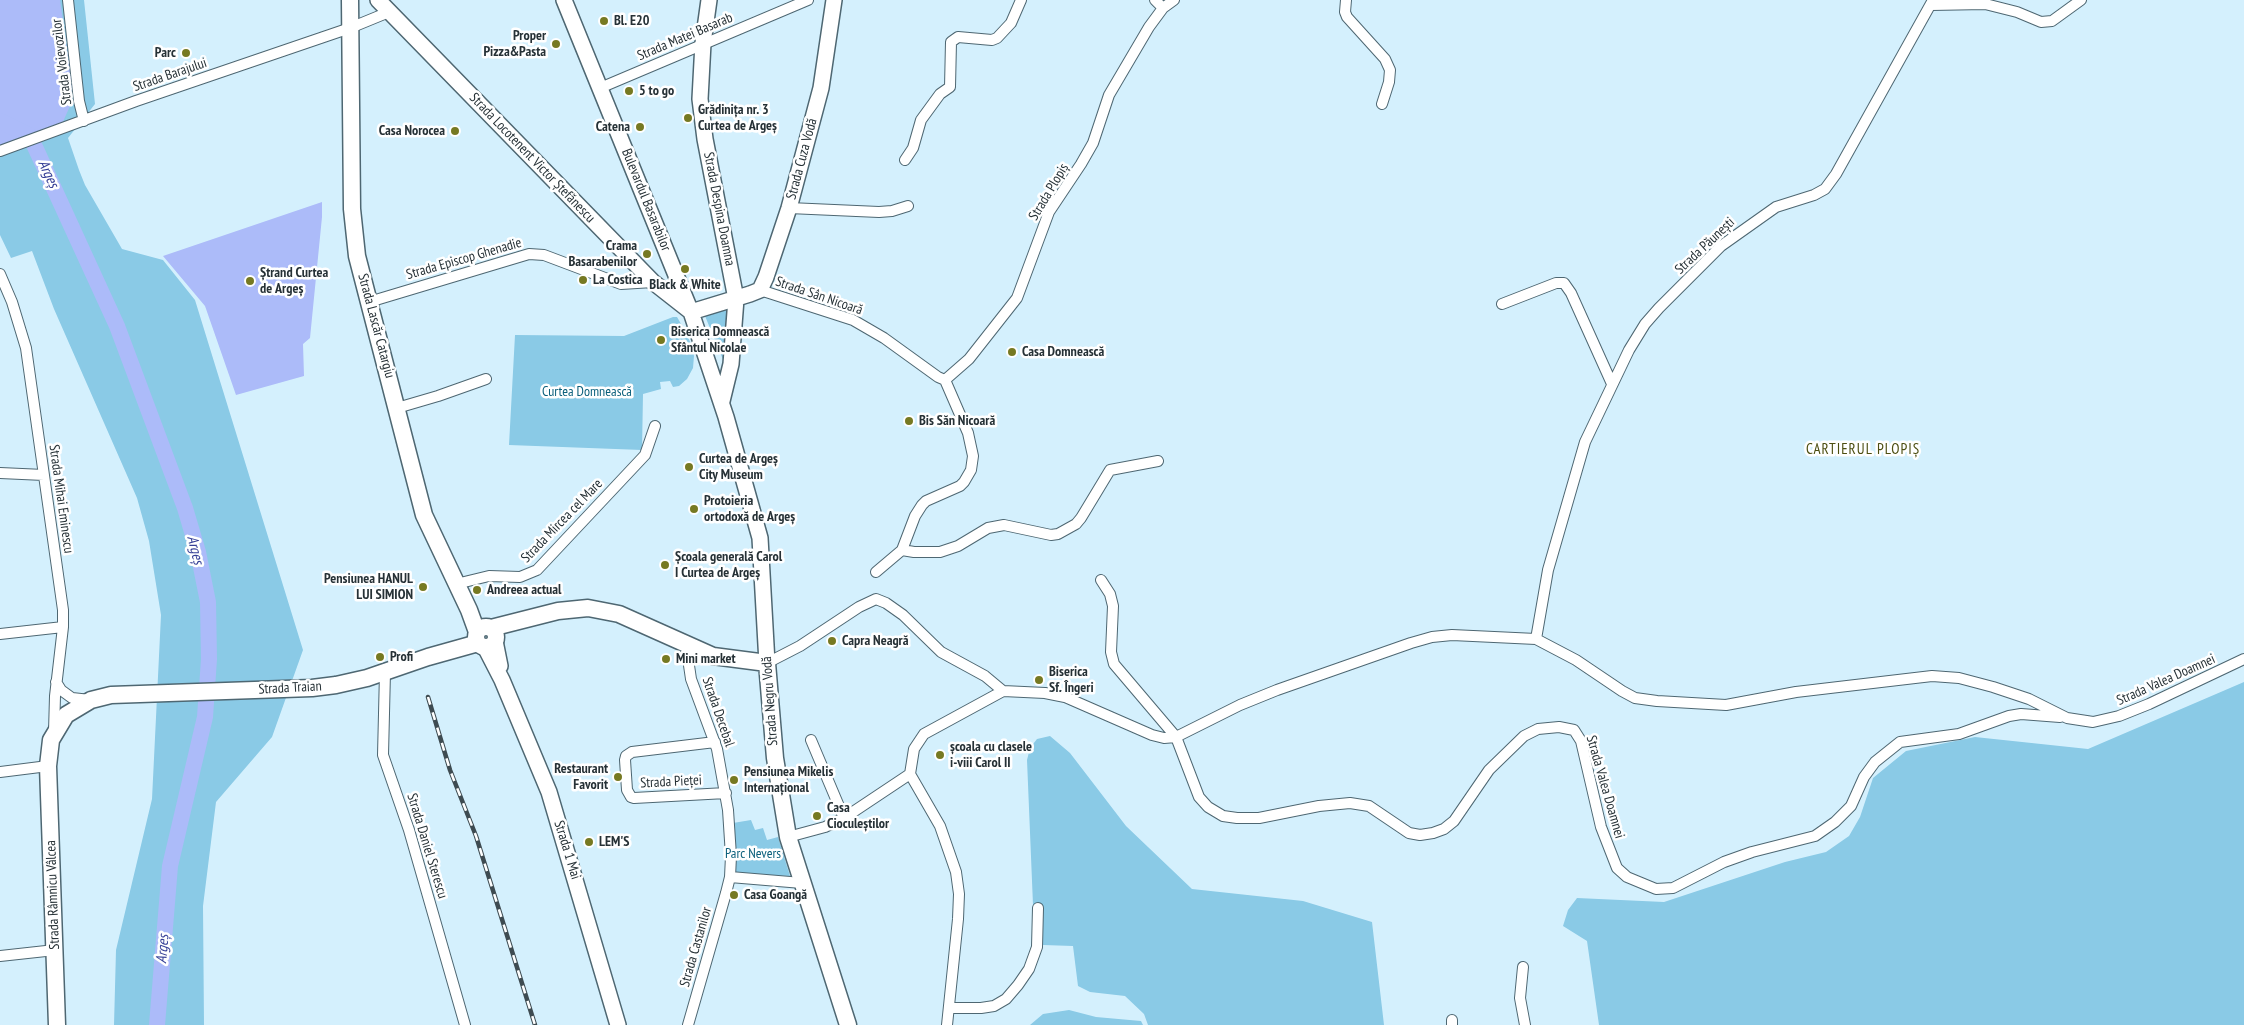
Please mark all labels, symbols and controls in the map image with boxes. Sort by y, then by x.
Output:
street label: Strada Matei Basarab [635,9,735,65]
place label: Bl. E20 [614,13,650,29]
marker: Bl. E20 [598,15,610,27]
street label: Strada Voievozilor [48,18,76,106]
place label: Proper Pizza&Pasta [483,28,546,60]
marker: Proper Pizza&Pasta [550,38,562,50]
place label: Parc [155,45,176,61]
marker: Parc [180,47,192,59]
street label: Strada Barajului [131,55,209,95]
place label: 5 to go [639,83,674,99]
marker: 5 to go [623,85,635,97]
street label: Strada Locotenent Victor Ștefănescu [466,90,598,226]
place label: Grădinița nr. 3 Curtea de Argeș [698,102,777,134]
marker: Grădinița nr. 3 Curtea de Argeș [682,112,694,124]
street label: Strada Cuza Vodă [783,117,821,201]
place label: Catena [596,119,630,135]
marker: Catena [634,121,646,133]
place label: Casa Norocea [379,123,445,139]
marker: Casa Norocea [449,125,461,137]
street label: Bulevardul Basarabilor [618,146,674,254]
street label: Strada Despina Doamna [700,151,738,267]
water label: Argeș [34,157,62,191]
street label: Strada Plopiș [1025,161,1073,223]
street label: Strada Păunești [1672,214,1738,278]
street label: Strada Episcop Ghenadie [404,235,524,283]
place label: Crama Basarabenilor [568,238,637,270]
marker: Crama Basarabenilor [641,248,653,260]
marker: Black & White [679,263,691,275]
place label: Ștrand Curtea de Argeș [260,265,328,298]
street label: Strada Lascăr Catargiu [354,272,398,380]
place label: La Costica [593,272,643,288]
street label: Strada Sân Nicoară [773,273,865,319]
marker: La Costica [577,274,589,286]
marker: Ștrand Curtea de Argeș [244,275,256,287]
place label: Black & White [649,277,721,293]
place label: Biserica Domnească Sfântul Nicolae [671,324,769,357]
marker: Biserica Domnească Sfântul Nicolae [655,334,667,346]
place label: Casa Domnească [1022,344,1104,360]
marker: Casa Domnească [1006,346,1018,358]
park label: Curtea Domnească [542,384,632,400]
place label: Bis Săn Nicoară [919,413,995,429]
marker: Bis Săn Nicoară [903,415,915,427]
district label: CARTIERUL PLOPIȘ [1804,441,1922,459]
street label: Strada Mihai Eminescu [45,444,77,554]
place label: Curtea de Argeș City Museum [699,451,778,484]
marker: Curtea de Argeș City Museum [683,461,695,473]
street label: Strada Mircea cel Mare [518,476,606,566]
place label: Protoieria ortodoxă de Argeș [704,493,795,526]
marker: Protoieria ortodoxă de Argeș [688,503,700,515]
water label: Argeș [183,534,207,566]
place label: Școala generală Carol I Curtea de Argeș [675,549,782,582]
marker: Școala generală Carol I Curtea de Argeș [659,559,671,571]
place label: Pensiunea HANUL LUI SIMION [324,571,413,604]
marker: Pensiunea HANUL LUI SIMION [417,581,429,593]
place label: Andreea actual [487,582,561,598]
marker: Andreea actual [471,584,483,596]
place label: Capra Neagră [842,633,908,649]
marker: Capra Neagră [826,635,838,647]
place label: Profi [390,649,413,665]
marker: Profi [374,651,386,663]
place label: Mini market [676,651,736,667]
street label: Strada Valea Doamnei [2114,651,2218,709]
marker: Mini market [660,653,672,665]
street label: Strada Negru Vodă [758,656,782,746]
place label: Biserica Sf. Îngeri [1049,664,1094,696]
marker: Biserica Sf. Îngeri [1033,674,1045,686]
street label: Strada Decebal [698,675,738,749]
street label: Strada Traian [258,678,322,698]
street label: Strada Valea Doamnei [1582,734,1628,840]
place label: școala cu clasele i-viii Carol II [950,739,1032,772]
marker: școala cu clasele i-viii Carol II [934,749,946,761]
place label: Restaurant Favorit [554,761,608,794]
place label: Pensiunea Mikelis Internațional [744,764,833,796]
marker: Restaurant Favorit [612,771,624,783]
street label: Strada Pieței [640,772,702,792]
marker: Pensiunea Mikelis Internațional [728,774,740,786]
street label: Strada Daniel Sterescu [403,791,451,901]
place label: Casa Cioculeștilor [827,800,889,832]
marker: Casa Cioculeștilor [811,810,823,822]
street label: Strada 1 Mai [550,819,584,881]
place label: LEM'S [599,834,629,850]
marker: LEM'S [583,836,595,848]
street label: Strada Râmnicu Vâlcea [43,840,63,950]
park label: Parc Nevers [725,846,781,862]
place label: Casa Goangă [744,887,807,903]
marker: Casa Goangă [728,889,740,901]
street label: Strada Castanilor [677,905,715,989]
water label: Argeș [153,934,173,964]

